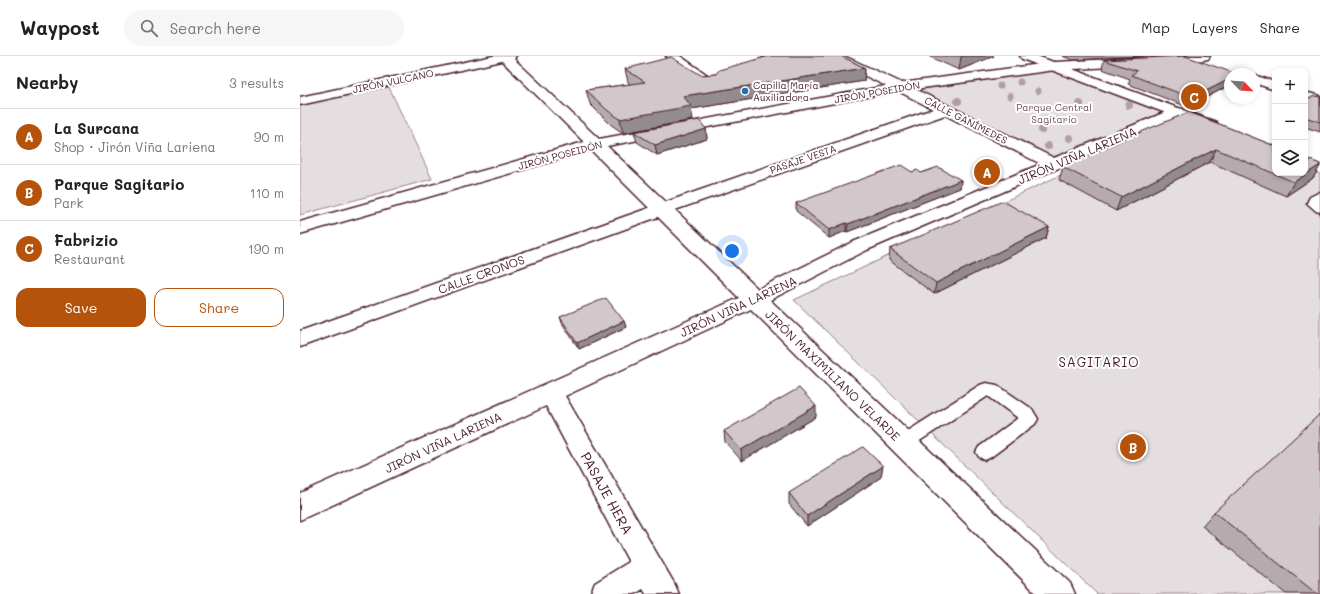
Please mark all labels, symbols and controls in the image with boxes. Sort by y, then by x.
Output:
search box [124,10,404,46]
text: Waypost [20,15,100,40]
icon: search [138,17,160,39]
text: Search here [170,18,261,38]
text: Map [1141,18,1170,37]
text: Layers [1192,18,1238,37]
text: Share [1260,18,1300,37]
street label: JIRÓN VULCANO [351,66,435,96]
north arrow [1224,68,1260,104]
map controls [1272,68,1308,176]
button: + [1272,68,1308,104]
text: Nearby [16,71,78,93]
text: 3 results [229,74,284,91]
place label: Capilla María Auxiliadora [753,78,819,104]
street label: JIRÓN POSEIDÓN [833,78,921,106]
pin: C [1181,82,1207,112]
marker: Capilla María Auxiliadora [740,86,750,96]
street label: CALLE GANÍMEDES [922,93,1010,147]
park label: Parque Central Sagitario [1016,100,1092,126]
button: − [1272,104,1308,140]
text: La Surcana [54,118,139,138]
street label: JIRÓN VIÑA LARIENA [1015,123,1139,187]
text: A [24,128,34,145]
text: 90 m [254,128,284,145]
street label: JIRÓN POSEIDÓN [516,137,604,173]
text: Shop · Jirón Viña Lariena [54,138,216,155]
button: layers [1272,140,1308,176]
street label: PASAJE VESTA [768,141,838,177]
pin: A [974,157,1000,187]
text: Parque Sagitario [54,174,184,194]
text: B [25,184,33,201]
text: 110 m [250,184,284,201]
text: Park [54,194,83,211]
text: Fabrizio [54,230,118,250]
text: C [24,240,34,257]
text: 190 m [248,240,284,257]
your location [722,241,742,261]
text: Restaurant [54,250,125,267]
street label: CALLE CRONOS [435,251,527,297]
street label: JIRÓN VIÑA LARIENA [677,272,799,340]
button: Save [16,288,146,327]
button: Share [154,288,284,327]
street label: JIRÓN MAXIMILIANO VELARDE [762,306,904,444]
district label: SAGITARIO [1058,353,1140,370]
street label: JIRÓN VIÑA LARIENA [382,408,504,476]
pin: B [1120,432,1146,462]
street label: PASAJE HERA [576,448,638,538]

